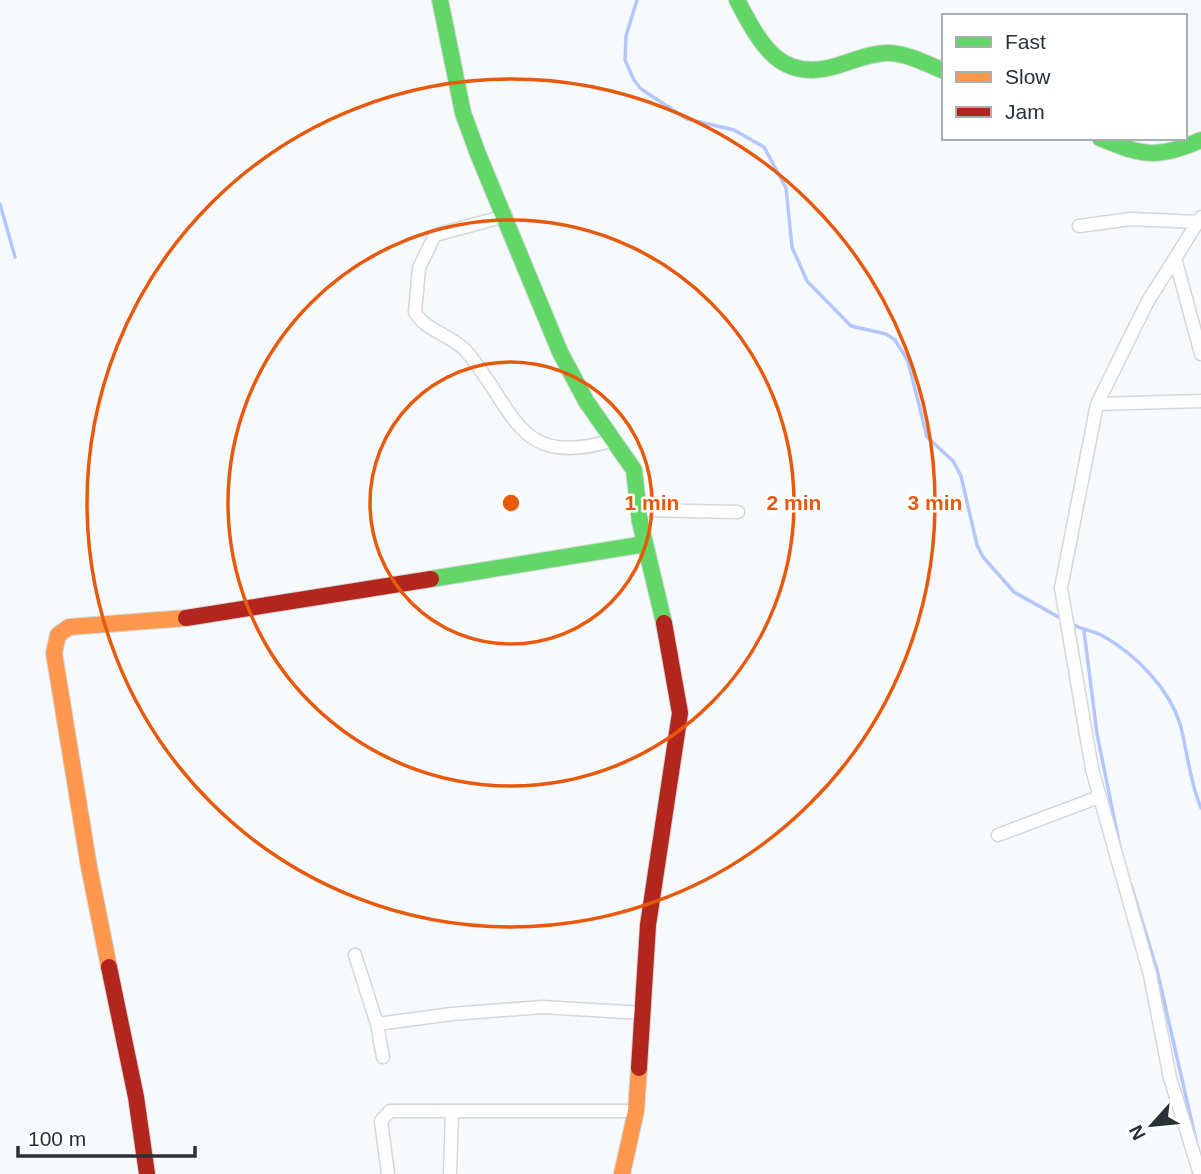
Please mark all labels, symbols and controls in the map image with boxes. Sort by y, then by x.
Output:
legend [942,14,1187,140]
text: Fast [1005,30,1046,53]
text: Slow [1005,65,1051,88]
text: Jam [1005,100,1045,123]
centre of rings [499,491,523,515]
text: 1 min [625,491,679,514]
text: 2 min [767,491,821,514]
text: 3 min [908,491,962,514]
north arrow [1117,1090,1187,1160]
scale bar [18,1114,194,1158]
text: N [1125,1122,1150,1143]
text: 100 m [28,1127,86,1150]

